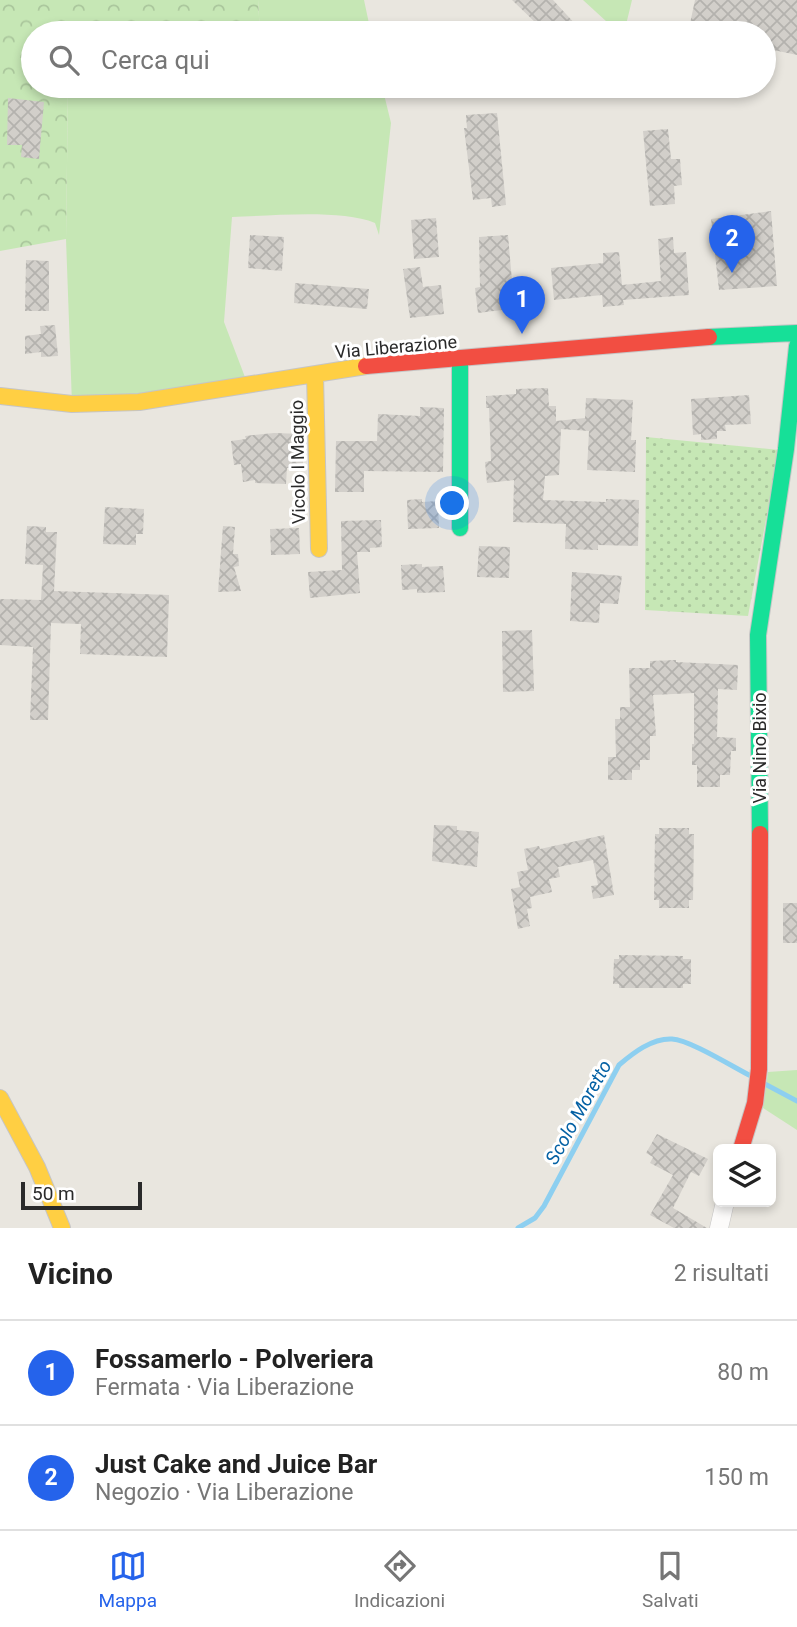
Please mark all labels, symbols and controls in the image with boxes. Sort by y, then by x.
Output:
search box [21,21,776,98]
icon: search [45,41,83,79]
text: Cerca qui [101,45,210,75]
pin: 2 [709,215,755,273]
pin: 1 [499,276,545,334]
street label: Via Liberazione [334,331,458,362]
street label: Vicolo I Maggio [286,400,309,524]
your location [435,486,469,520]
street label: Via Nino Bixio [749,692,770,804]
water label: Scolo Moretto [540,1056,617,1168]
map controls [713,1144,776,1207]
button: layers [713,1144,776,1207]
scale bar [21,1179,142,1211]
text: 50 m [32,1182,75,1205]
text: Vicino [28,1256,113,1291]
text: 2 risultati [674,1260,769,1287]
text: Fossamerlo - Polveriera [95,1344,374,1374]
text: 1 [44,1359,58,1386]
text: 80 m [717,1359,769,1386]
text: Fermata · Via Liberazione [95,1374,354,1401]
text: Just Cake and Juice Bar [95,1449,377,1479]
text: 2 [44,1464,58,1491]
text: 150 m [704,1464,769,1491]
text: Negozio · Via Liberazione [95,1479,353,1506]
tab: Mappa [98,1547,157,1612]
tab: Indicazioni [354,1547,445,1612]
tab: Salvati [642,1547,699,1612]

